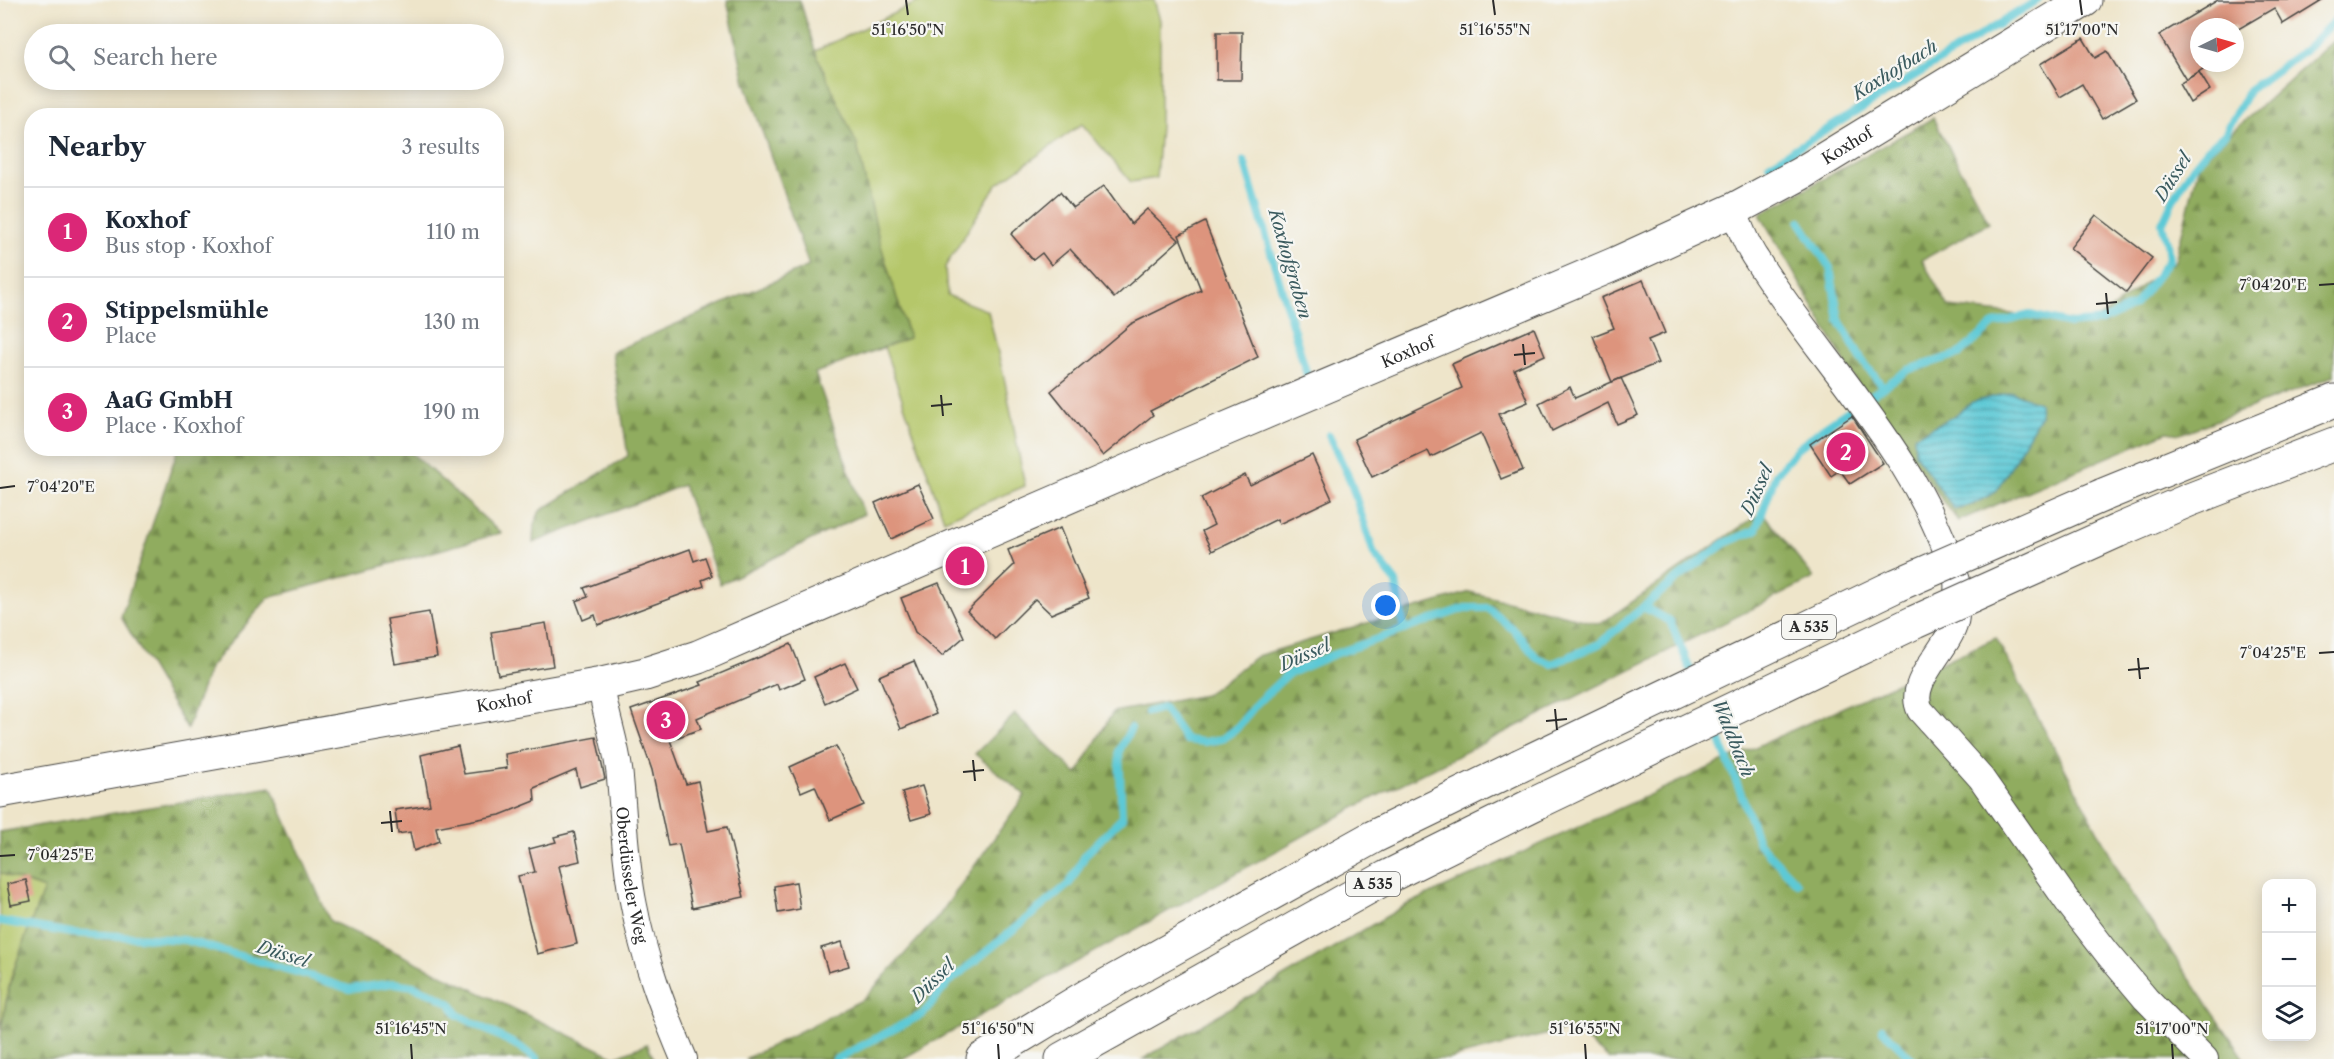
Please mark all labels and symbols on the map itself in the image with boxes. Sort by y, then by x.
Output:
north arrow [2190,18,2244,72]
text: 51°16'50"N [872,20,944,39]
text: 51°16'55"N [1459,20,1531,39]
text: 51°17'00"N [2045,20,2119,39]
water label: Koxhofbach [1847,35,1942,106]
street label: Koxhof [1818,121,1878,168]
water label: Düssel [2148,147,2198,207]
water label: Koxhofgraben [1263,204,1316,322]
text: 7°04'20"E [2239,275,2307,294]
street label: Koxhof [1378,331,1440,372]
pin: 2 [1826,430,1866,474]
water label: Düssel [1735,459,1779,521]
text: 7°04'20"E [27,477,95,496]
pin: 1 [946,544,984,588]
your location [1371,591,1400,620]
road number: A 535 [1782,615,1836,639]
water label: Düssel [1274,633,1336,677]
text: 7°04'25"E [2240,643,2306,662]
street label: Koxhof [475,686,536,716]
water label: Waldbach [1707,696,1759,780]
pin: 3 [646,698,686,742]
street label: Oberdüsseler Weg [612,806,652,946]
text: 7°04'25"E [28,845,94,864]
road number: A 535 [1346,872,1400,896]
water label: Düssel [252,935,314,973]
water label: Düssel [905,953,961,1009]
text: 51°16'45"N [375,1019,447,1038]
text: 51°16'50"N [962,1019,1034,1038]
text: 51°16'55"N [1549,1019,1621,1038]
text: 51°17'00"N [2135,1019,2209,1038]

